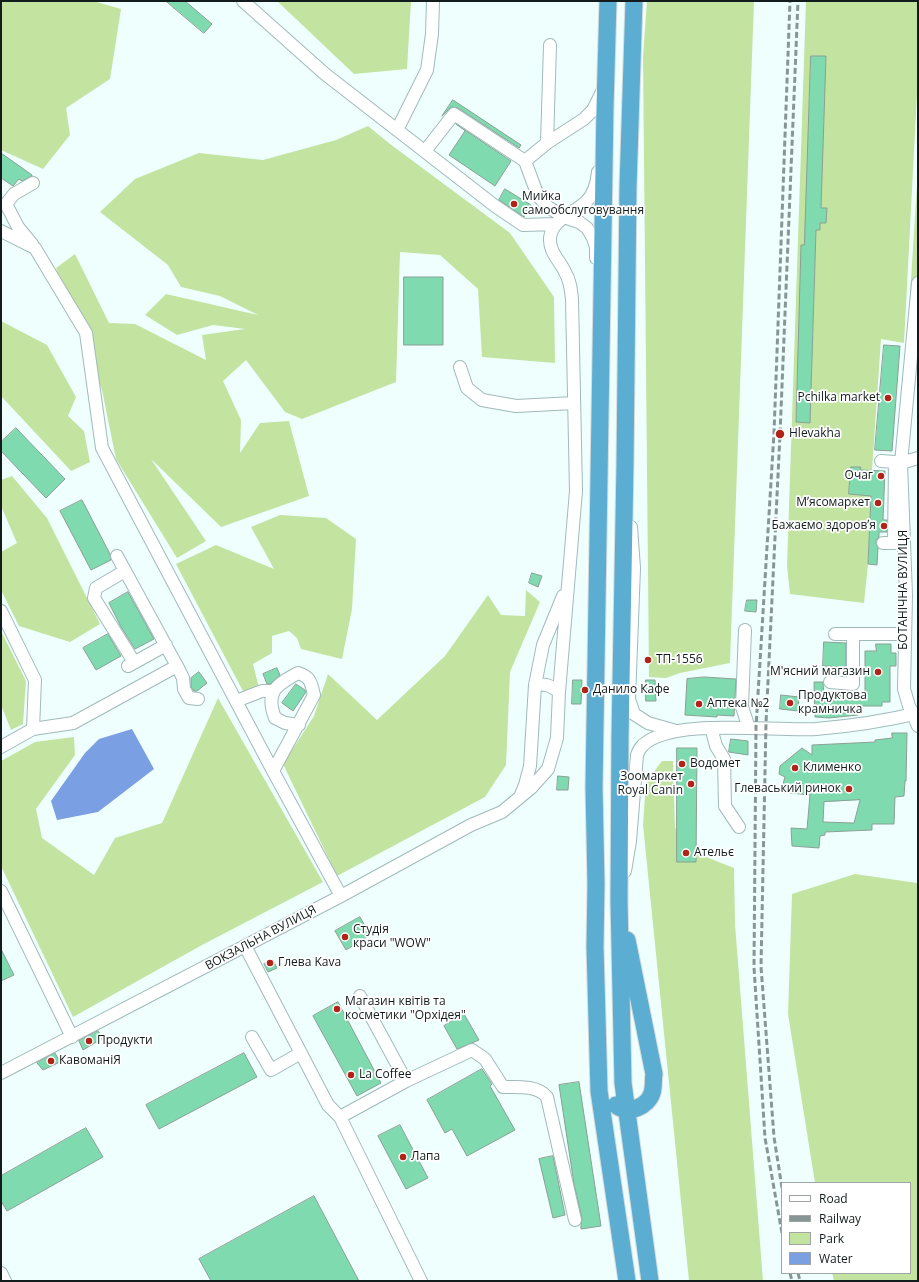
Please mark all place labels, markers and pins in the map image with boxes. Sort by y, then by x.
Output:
place label: Мийка самообслуговування [522,190,644,218]
marker: Мийка самообслуговування [509,199,519,209]
place label: Pchilka market [798,391,880,405]
marker: Pchilka market [883,393,893,403]
place label: Hlevakha [789,427,841,441]
marker: Hlevakha [774,428,786,440]
place label: Очаг [845,469,873,483]
marker: Очаг [876,471,886,481]
place label: Мʼясомаркет [796,496,870,510]
marker: Мʼясомаркет [873,498,883,508]
place label: Бажаємо здоровʼя [771,519,876,533]
marker: Бажаємо здоровʼя [879,521,889,531]
place label: ТП-1556 [656,653,703,667]
marker: ТП-1556 [643,655,653,665]
place label: М'ясний магазин [770,665,870,679]
marker: М'ясний магазин [873,667,883,677]
place label: Данило Кафе [593,683,670,697]
marker: Данило Кафе [580,685,590,695]
place label: Продуктова крамничка [798,689,867,717]
place label: Аптека №2 [707,697,769,711]
marker: Продуктова крамничка [785,698,795,708]
marker: Аптека №2 [694,699,704,709]
place label: Водомет [690,757,740,771]
marker: Водомет [677,759,687,769]
place label: Клименко [803,761,861,775]
marker: Клименко [790,763,800,773]
place label: Зоомаркет Royal Canin [618,770,683,798]
marker: Зоомаркет Royal Canin [686,779,696,789]
place label: Глеваський ринок [734,782,841,796]
marker: Глеваський ринок [844,784,854,794]
place label: Ательє [694,846,734,860]
marker: Ательє [681,848,691,858]
place label: Студія краси "WOW" [353,923,431,951]
marker: Студія краси "WOW" [340,932,350,942]
place label: Глева Kava [278,956,341,970]
marker: Глева Kava [265,958,275,968]
place label: Магазин квітів та косметики "Орхідея" [345,995,466,1023]
marker: Магазин квітів та косметики "Орхідея" [332,1004,342,1014]
place label: Продукти [97,1034,153,1048]
marker: Продукти [84,1036,94,1046]
place label: КавоманіЯ [59,1054,121,1068]
marker: КавоманіЯ [46,1056,56,1066]
place label: La Coffee [359,1068,411,1082]
marker: La Coffee [346,1070,356,1080]
place label: Лапа [411,1150,440,1164]
marker: Лапа [398,1152,408,1162]

